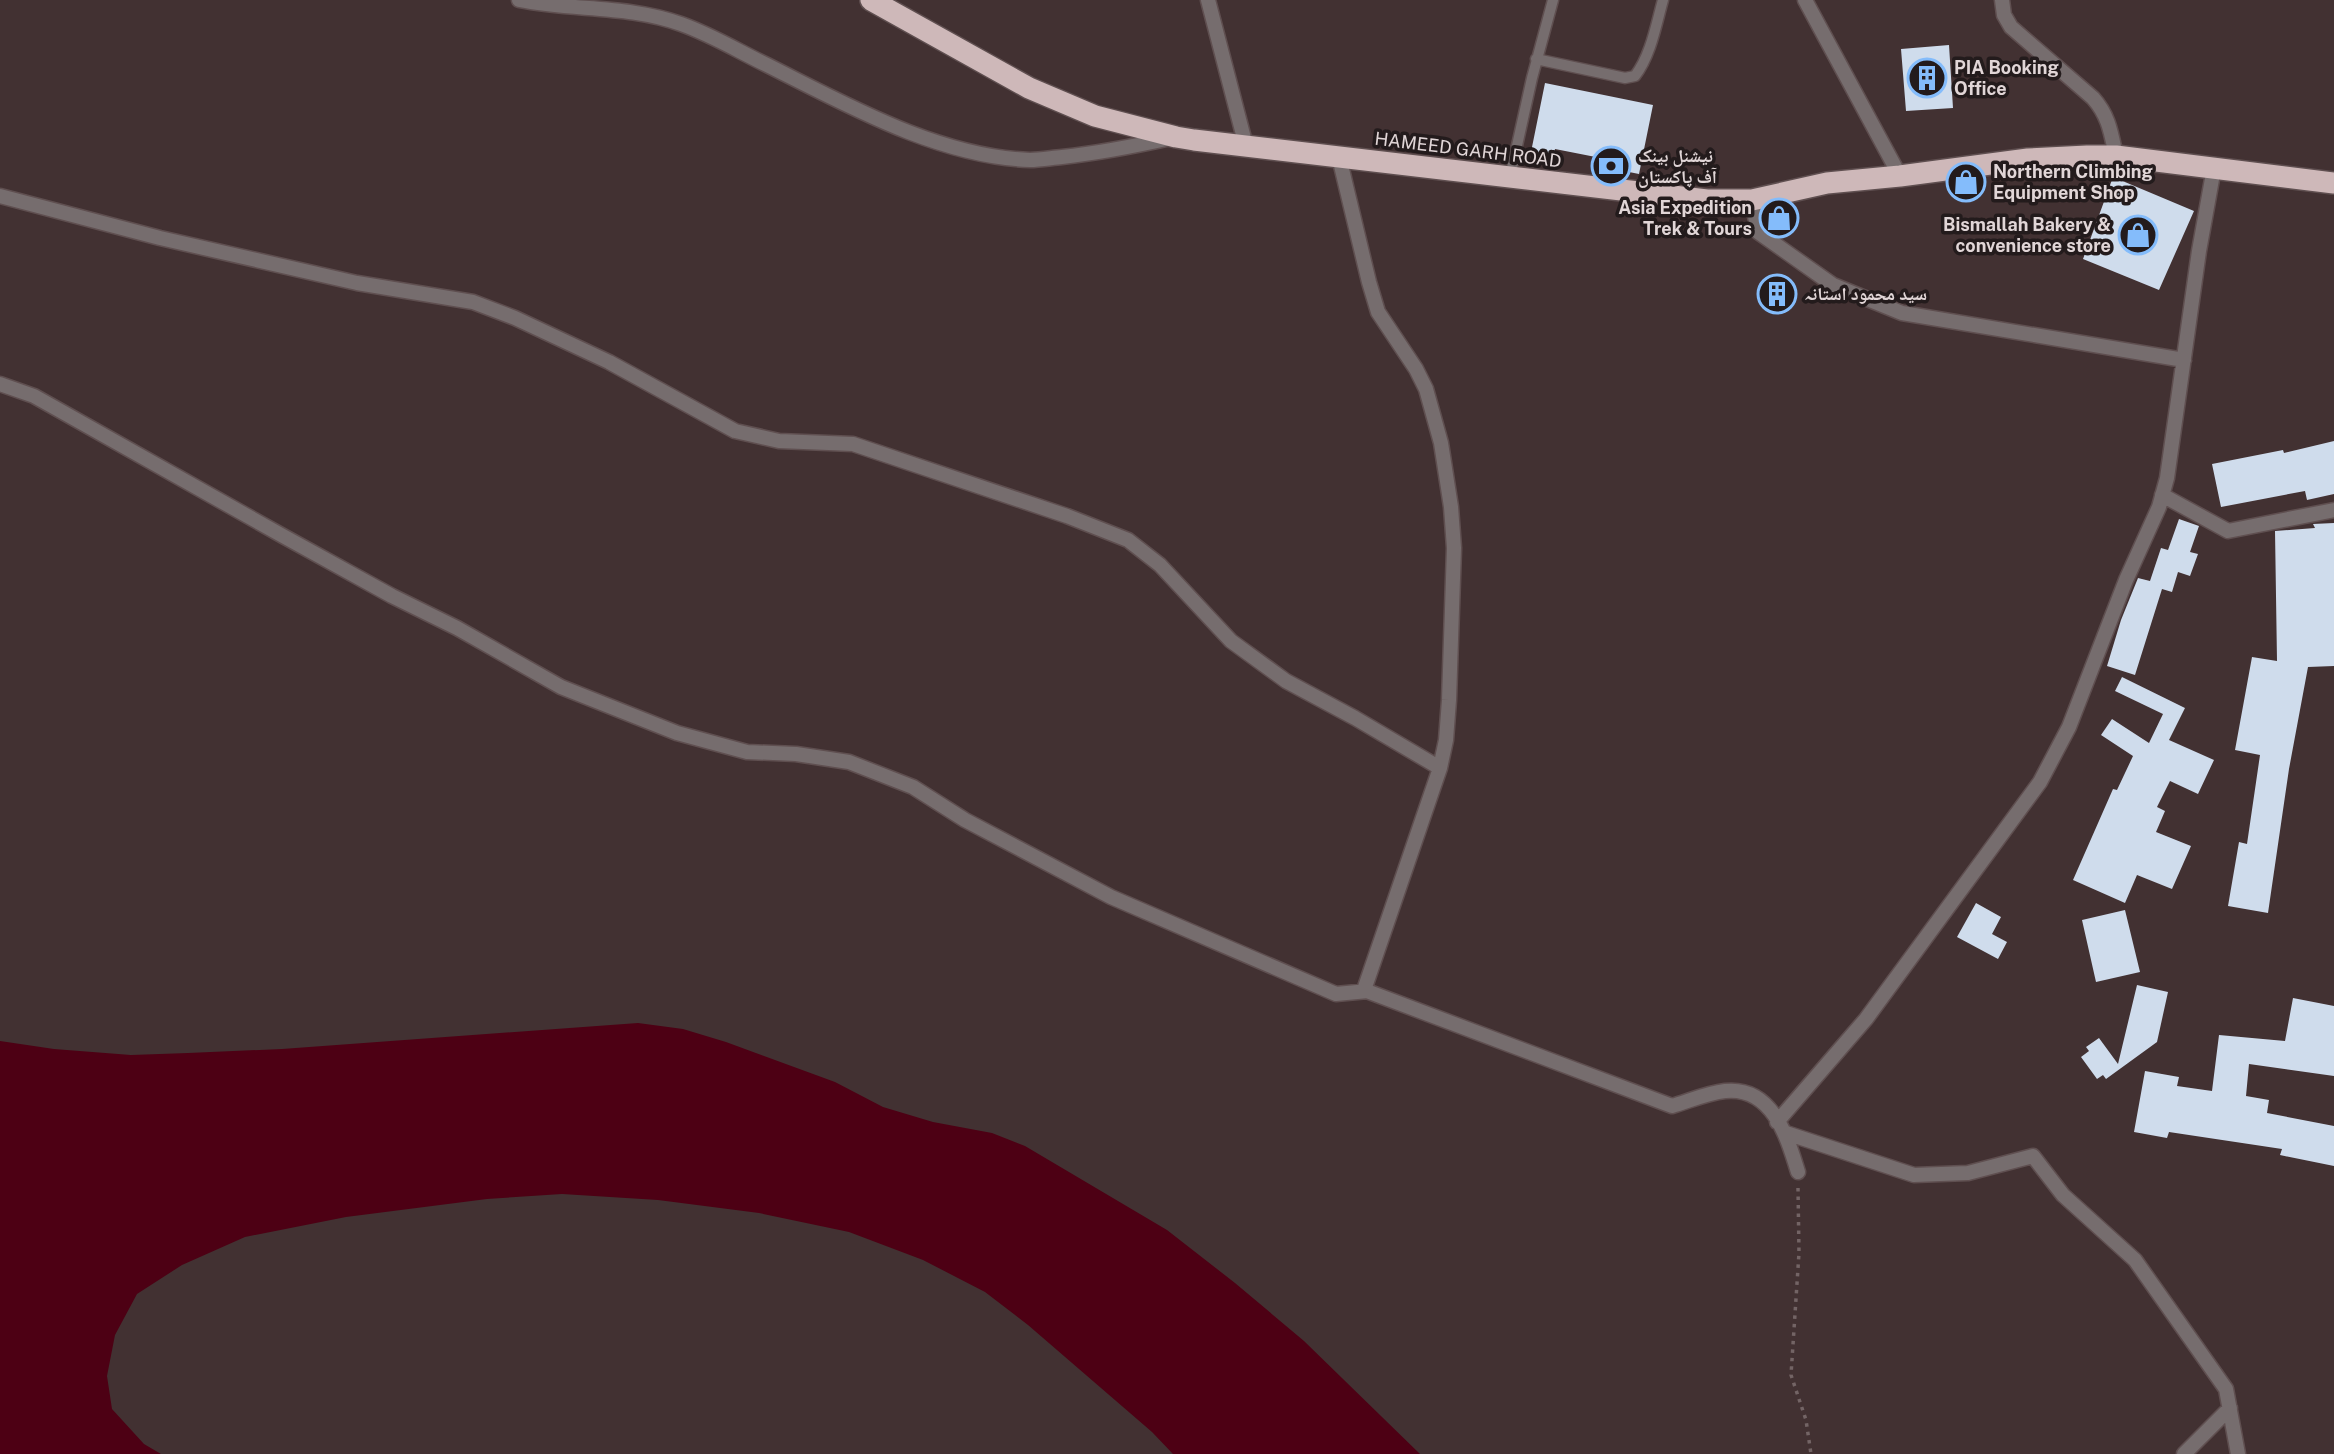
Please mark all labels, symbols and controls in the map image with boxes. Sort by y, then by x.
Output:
building icon: PIA Booking Office [1906,57,1948,99]
place label: PIA Booking Office [1954,57,2059,99]
street label: HAMEED GARH ROAD [1373,128,1563,171]
bank icon: نیشنل بینک آف پاکستان [1590,145,1632,187]
place label: نیشنل بینک آف پاکستان [1638,145,1717,188]
shop icon: Northern Climbing Equipment Shop [1945,161,1987,203]
place label: Northern Climbing Equipment Shop [1993,161,2153,203]
place label: Asia Expedition Trek & Tours [1618,197,1752,239]
shop icon: Asia Expedition Trek & Tours [1758,197,1800,239]
place label: Bismallah Bakery & convenience store [1943,214,2111,256]
shop icon: Bismallah Bakery & convenience store [2117,214,2159,256]
building icon: سید محمود استانہ [1756,273,1798,315]
place label: سید محمود استانہ [1804,283,1927,304]

